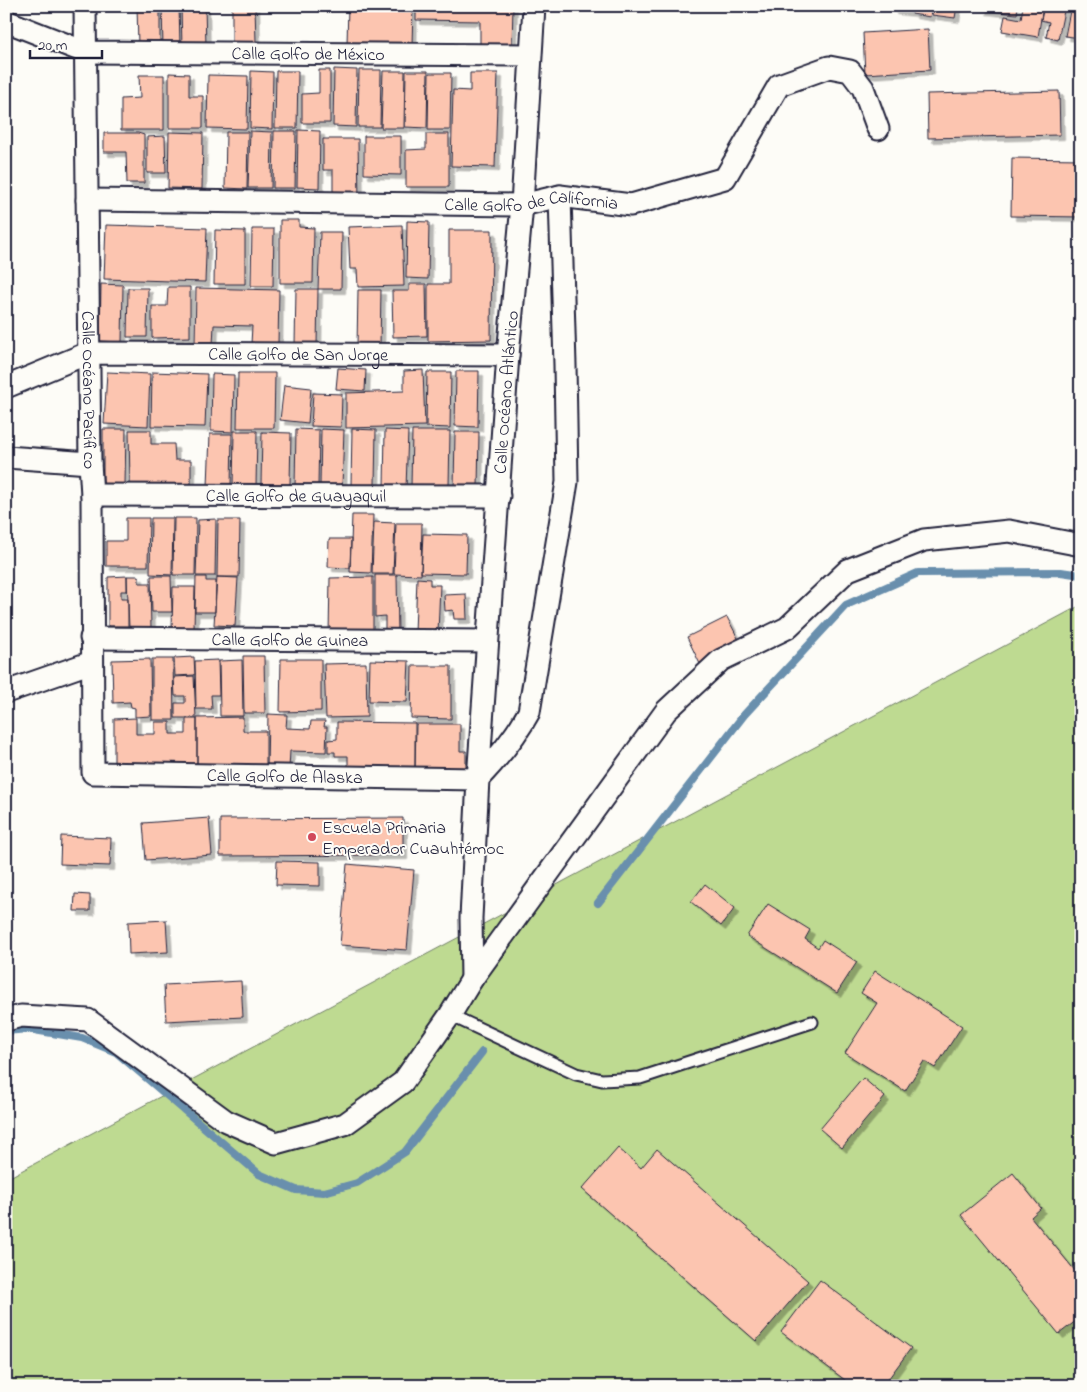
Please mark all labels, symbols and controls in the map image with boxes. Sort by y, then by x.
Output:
scale bar [30,28,102,60]
text: 20 m [38,35,68,57]
street label: Calle Golfo de México [232,42,385,69]
street label: Calle Golfo de California [444,185,619,220]
street label: Calle Océano Atlántico [489,310,527,475]
street label: Calle Océano Pacífico [73,311,101,470]
street label: Calle Golfo de San Jorge [208,343,389,370]
street label: Calle Golfo de Guayaquil [206,484,386,511]
street label: Calle Golfo de Guinea [212,628,368,655]
street label: Calle Golfo de Alaska [207,764,363,792]
place label: Escuela Primaria Emperador Cuauhtémoc [322,816,504,863]
marker: Escuela Primaria Emperador Cuauhtémoc [306,831,318,843]

